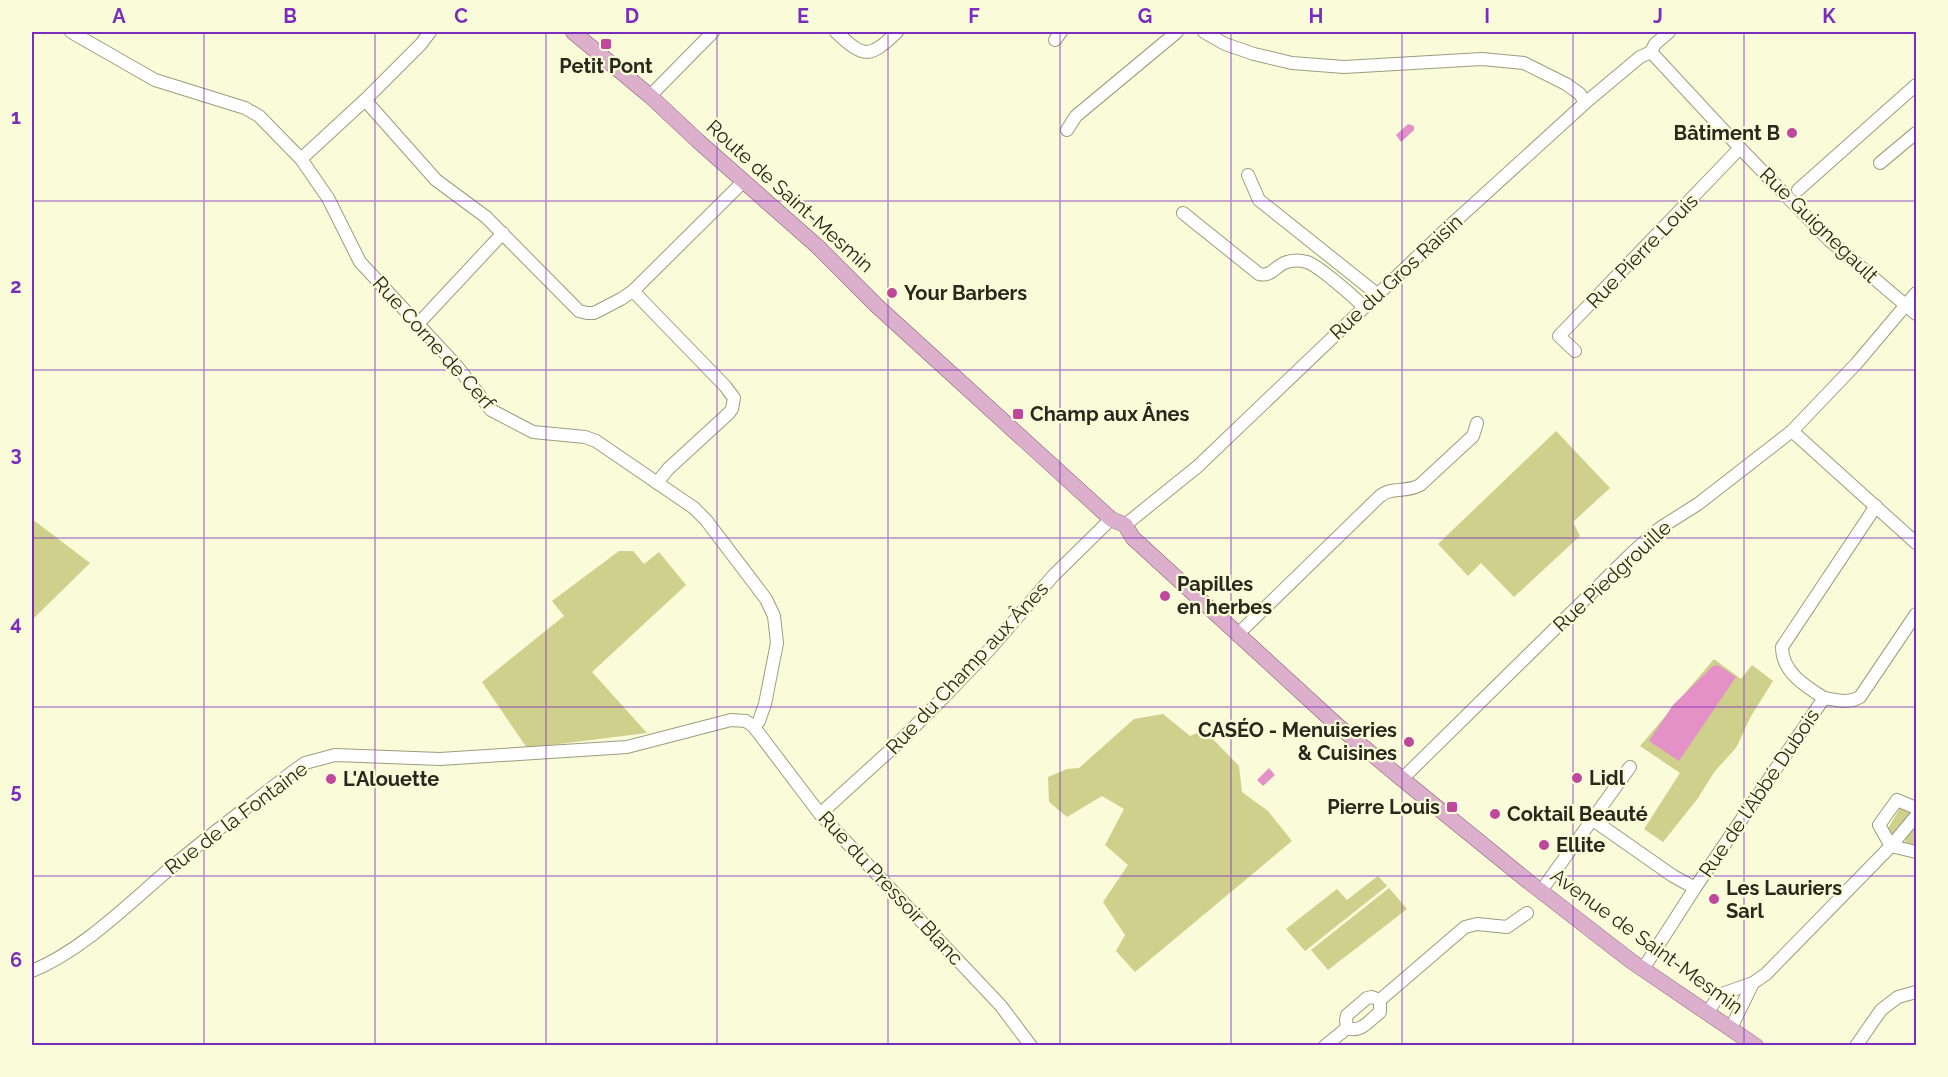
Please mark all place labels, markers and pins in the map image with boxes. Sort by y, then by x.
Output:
marker: Petit Pont [599,37,613,51]
place label: Petit Pont [559,54,653,78]
place label: Bâtiment B [1674,121,1780,145]
marker: Bâtiment B [1785,126,1799,140]
place label: Your Barbers [904,281,1027,305]
marker: Your Barbers [885,286,899,300]
place label: Champ aux Ânes [1030,402,1190,426]
marker: Champ aux Ânes [1011,407,1025,421]
place label: Papilles en herbes [1177,572,1272,619]
marker: Papilles en herbes [1158,589,1172,603]
place label: CASÉO - Menuiseries & Cuisines [1198,718,1397,765]
marker: CASÉO - Menuiseries & Cuisines [1402,735,1416,749]
place label: Lidl [1589,766,1626,790]
place label: L'Alouette [343,767,439,791]
marker: Lidl [1570,771,1584,785]
marker: L'Alouette [324,772,338,786]
place label: Pierre Louis [1327,795,1440,819]
marker: Pierre Louis [1445,800,1459,814]
place label: Coktail Beauté [1507,802,1648,826]
marker: Coktail Beauté [1488,807,1502,821]
place label: Ellite [1556,833,1605,857]
marker: Ellite [1537,838,1551,852]
place label: Les Lauriers Sarl [1726,876,1842,923]
marker: Les Lauriers Sarl [1707,892,1721,906]

